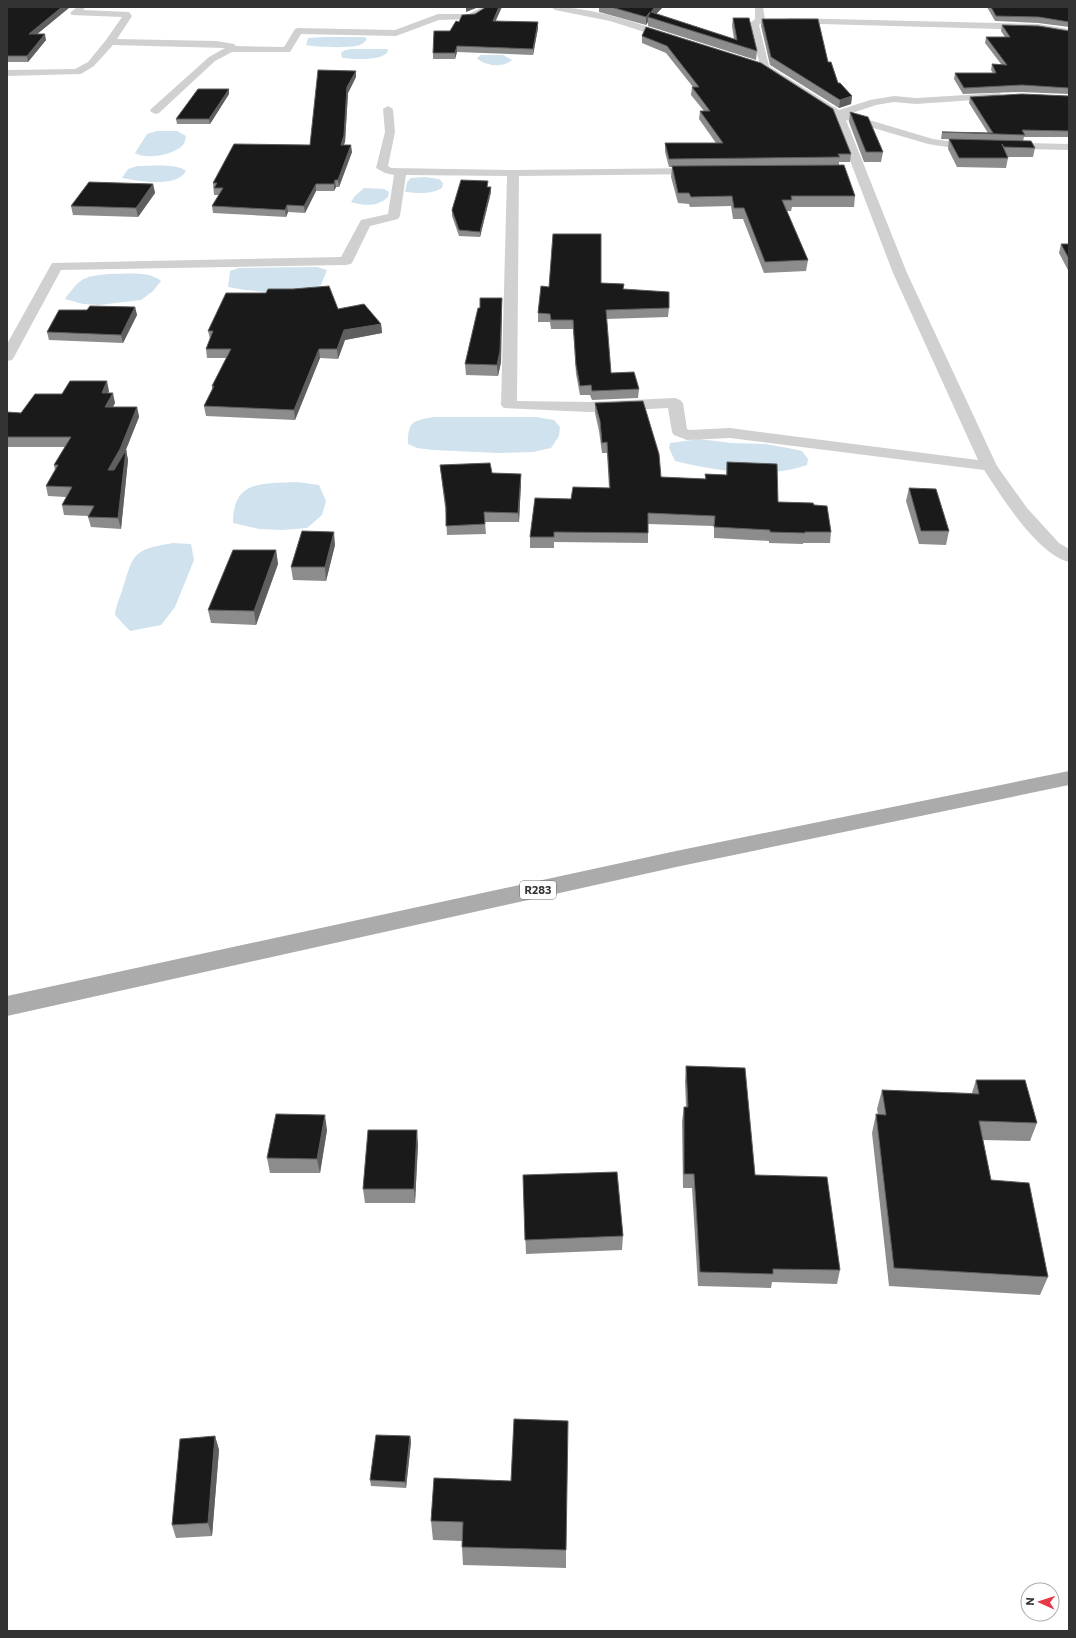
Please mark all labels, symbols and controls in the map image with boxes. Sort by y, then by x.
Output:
road number: R283 [520,881,556,899]
north arrow [1020,1582,1060,1622]
text: N [1023,1597,1036,1606]

